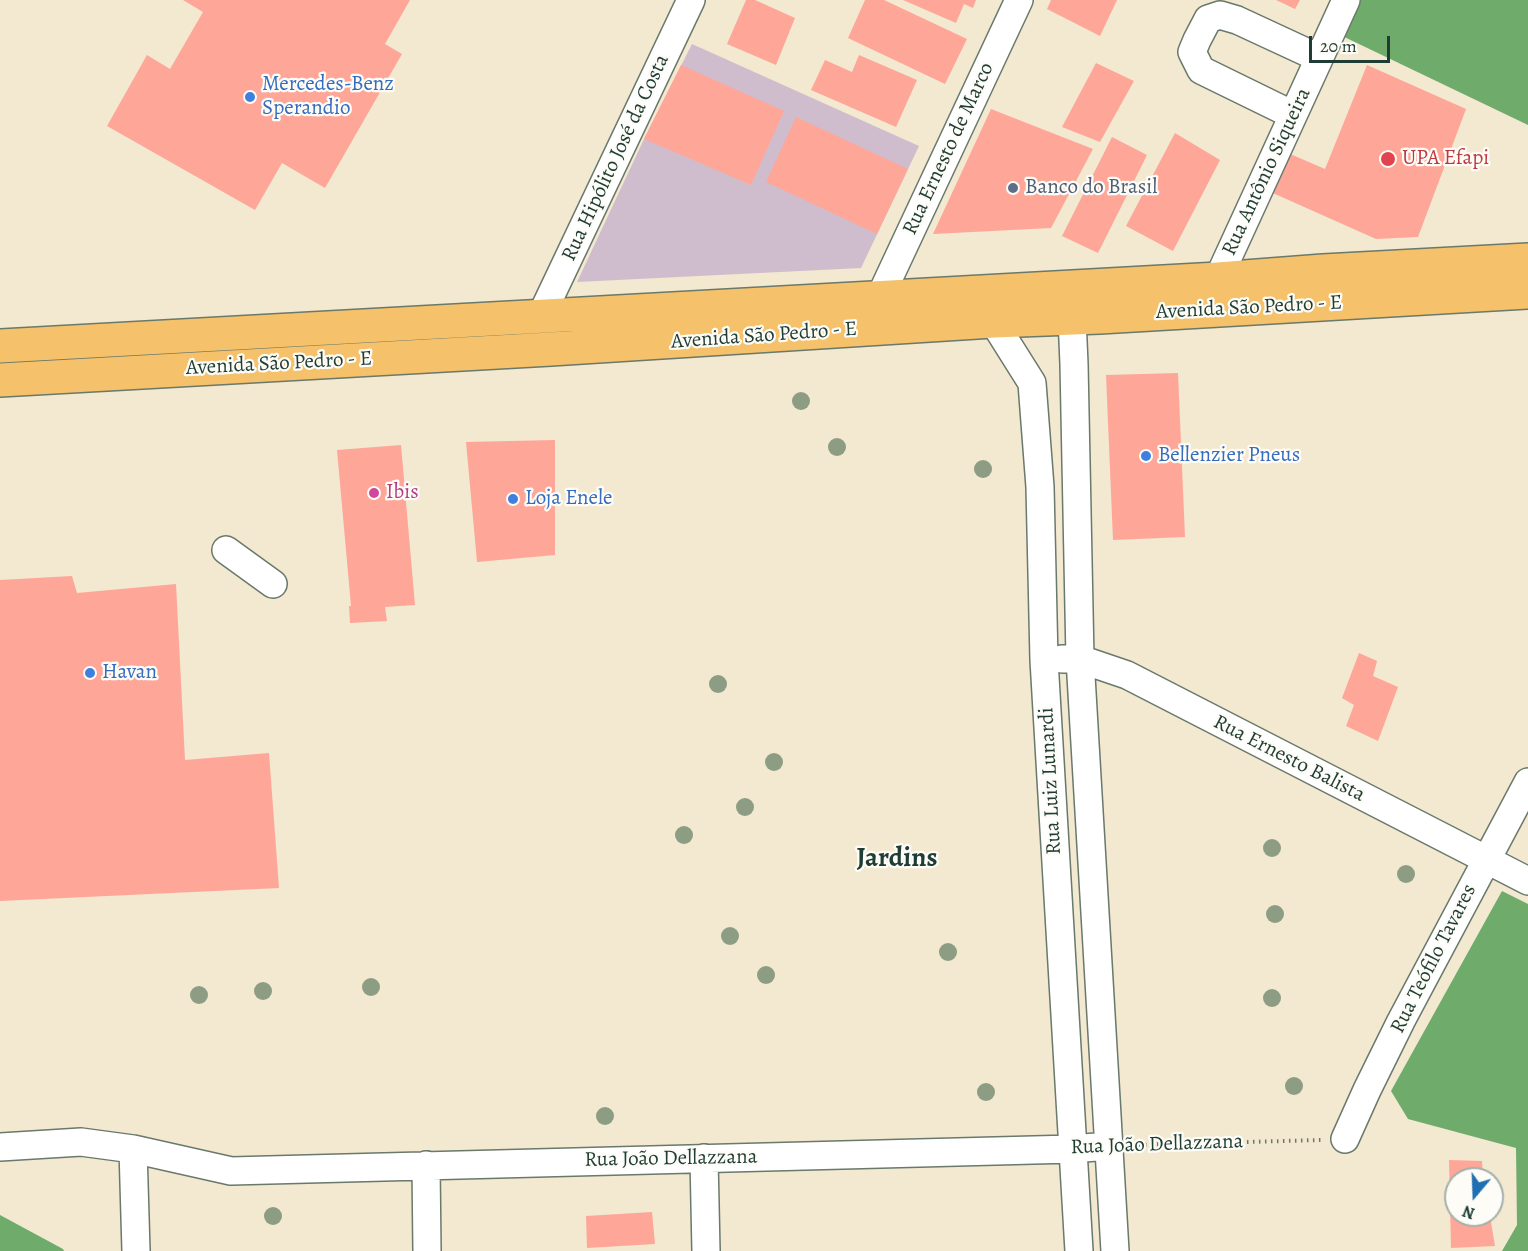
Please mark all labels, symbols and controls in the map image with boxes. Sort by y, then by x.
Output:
scale bar [1312,24,1393,62]
text: 20 m [1320,34,1357,58]
street label: Rua Hipólito José da Costa [557,51,675,265]
street label: Rua Ernesto de Marco [898,59,1000,239]
place label: Mercedes-Benz Sperandio [262,72,394,122]
street label: Rua Antônio Siqueira [1217,84,1317,260]
marker: Mercedes-Benz Sperandio [243,90,257,104]
place label: UPA Efapi [1402,146,1489,172]
marker: UPA Efapi [1379,150,1397,168]
place label: Banco do Brasil [1025,175,1157,201]
marker: Banco do Brasil [1006,181,1020,195]
street label: Avenida São Pedro - E [1155,291,1343,325]
street label: Avenida São Pedro - E [670,317,858,355]
street label: Avenida São Pedro - E [185,347,373,381]
place label: Bellenzier Pneus [1158,443,1300,469]
marker: Bellenzier Pneus [1139,449,1153,463]
place label: Ibis [386,480,419,506]
marker: Ibis [367,486,381,500]
place label: Loja Enele [525,486,613,512]
marker: Loja Enele [506,492,520,506]
place label: Havan [102,660,157,686]
marker: Havan [83,666,97,680]
street label: Rua Luiz Lunardi [1035,707,1067,855]
street label: Rua Ernesto Balista [1209,710,1369,808]
district label: Jardins [857,843,937,875]
street label: Rua Teófilo Tavares [1386,880,1482,1038]
street label: Rua João Dellazzana [1070,1129,1244,1161]
street label: Rua João Dellazzana [584,1145,758,1173]
north arrow [1444,1167,1504,1227]
text: N [1460,1200,1478,1224]

